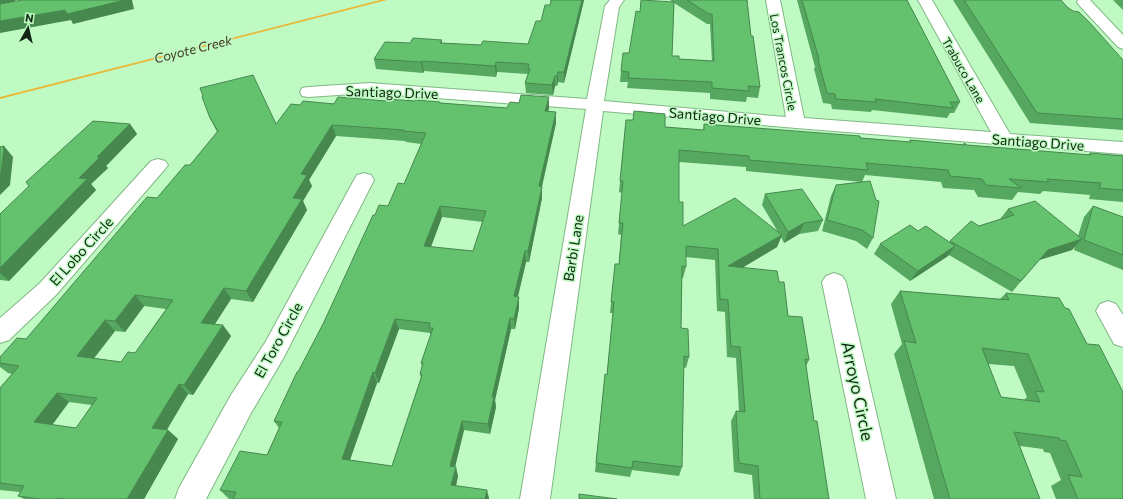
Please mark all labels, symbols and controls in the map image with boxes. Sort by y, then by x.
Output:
north arrow [8,8,48,48]
text: N [24,11,34,25]
street label: Los Trancos Circle [768,12,800,112]
water label: Coyote Creek [152,31,234,66]
street label: Trabuco Lane [940,35,988,105]
street label: Santiago Drive [345,82,439,102]
street label: Santiago Drive [668,104,762,128]
street label: Santiago Drive [991,130,1085,154]
street label: El Lobo Circle [46,213,116,289]
street label: Barbi Lane [559,213,587,283]
street label: El Toro Circle [250,299,306,381]
street label: Arroyo Circle [837,339,879,443]

